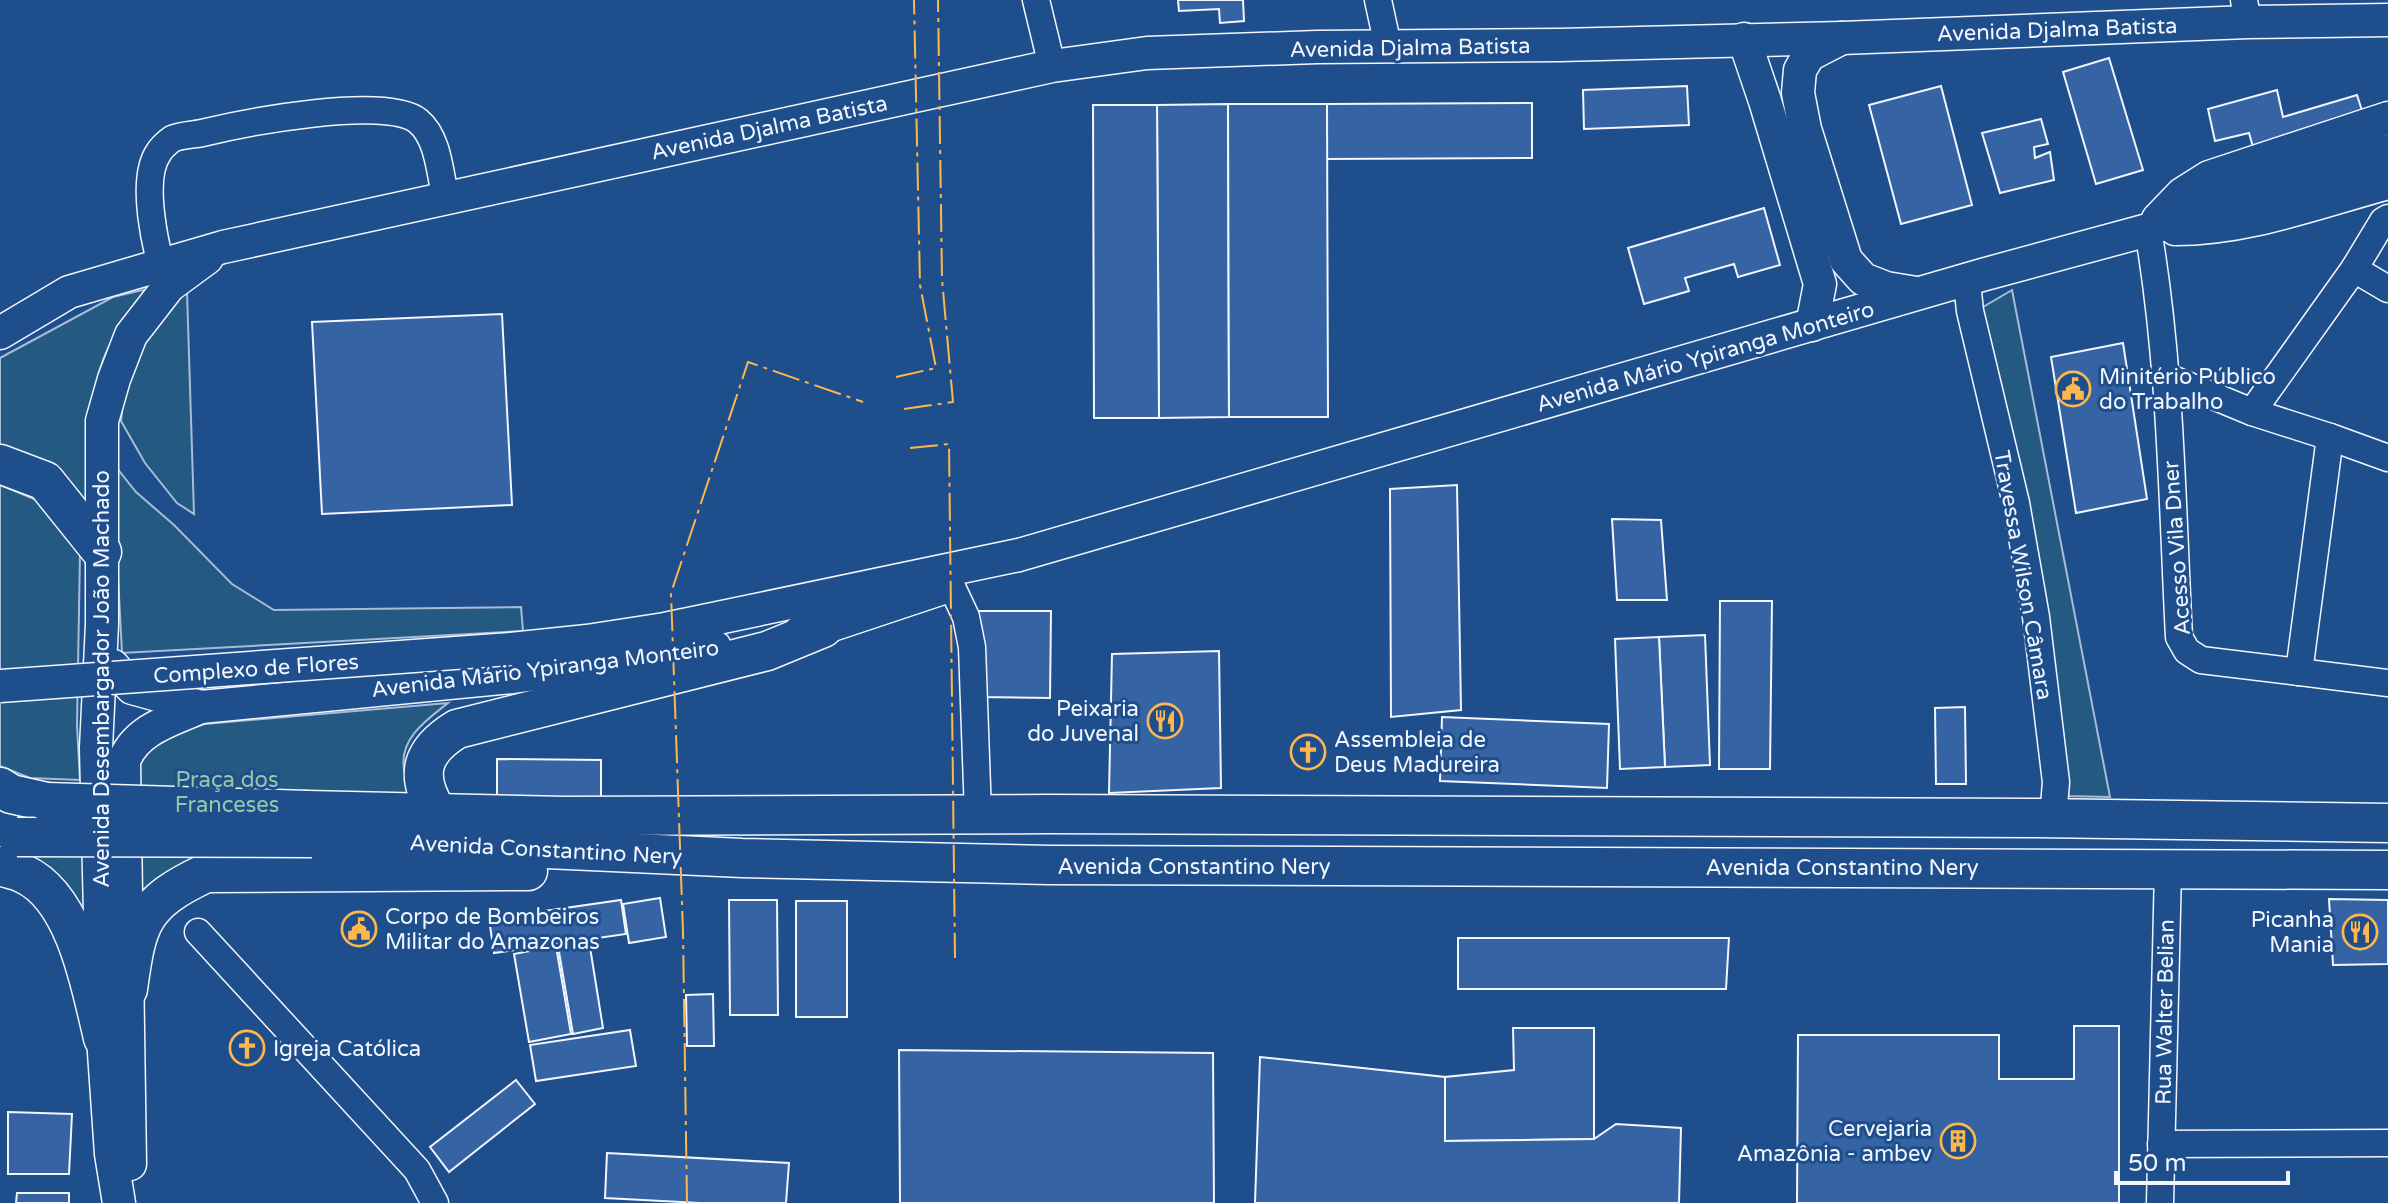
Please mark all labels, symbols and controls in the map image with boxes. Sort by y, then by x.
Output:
street label: Avenida Djalma Batista [1936,13,2178,47]
street label: Avenida Djalma Batista [1289,33,1531,63]
street label: Avenida Djalma Batista [649,90,890,166]
street label: Avenida Mário Ypiranga Monteiro [1533,296,1877,418]
place label: Minitério Público do Trabalho [2099,364,2276,415]
public building icon: Minitério Público do Trabalho [2054,370,2092,408]
street label: Travessa Wilson Câmara [1988,448,2058,702]
street label: Acesso Vila Dner [2158,459,2196,636]
street label: Avenida Desembargador João Machado [89,470,115,888]
street label: Avenida Mário Ypiranga Monteiro [370,635,720,703]
street label: Complexo de Flores [152,649,360,689]
place label: Peixaria do Juvenal [1027,696,1139,747]
restaurant icon: Peixaria do Juvenal [1146,702,1184,740]
place label: Assembleia de Deus Madureira [1334,727,1500,778]
church icon: Assembleia de Deus Madureira [1289,733,1327,771]
park label: Praça dos Franceses [175,767,279,818]
street label: Avenida Constantino Nery [409,830,683,870]
street label: Avenida Constantino Nery [1058,854,1331,880]
street label: Avenida Constantino Nery [1706,855,1979,881]
place label: Corpo de Bombeiros Militar do Amazonas [385,904,600,955]
place label: Picanha Mania [2251,907,2334,958]
public building icon: Corpo de Bombeiros Militar do Amazonas [340,910,378,948]
restaurant icon: Picanha Mania [2341,913,2379,951]
street label: Rua Walter Belian [2150,919,2180,1105]
church icon: Igreja Católica [228,1029,266,1067]
place label: Igreja Católica [273,1036,421,1062]
place label: Cervejaria Amazônia - ambev [1737,1116,1932,1167]
building icon: Cervejaria Amazônia - ambev [1939,1122,1977,1160]
scale bar [2116,1135,2288,1185]
text: 50 m [2128,1149,2186,1178]

